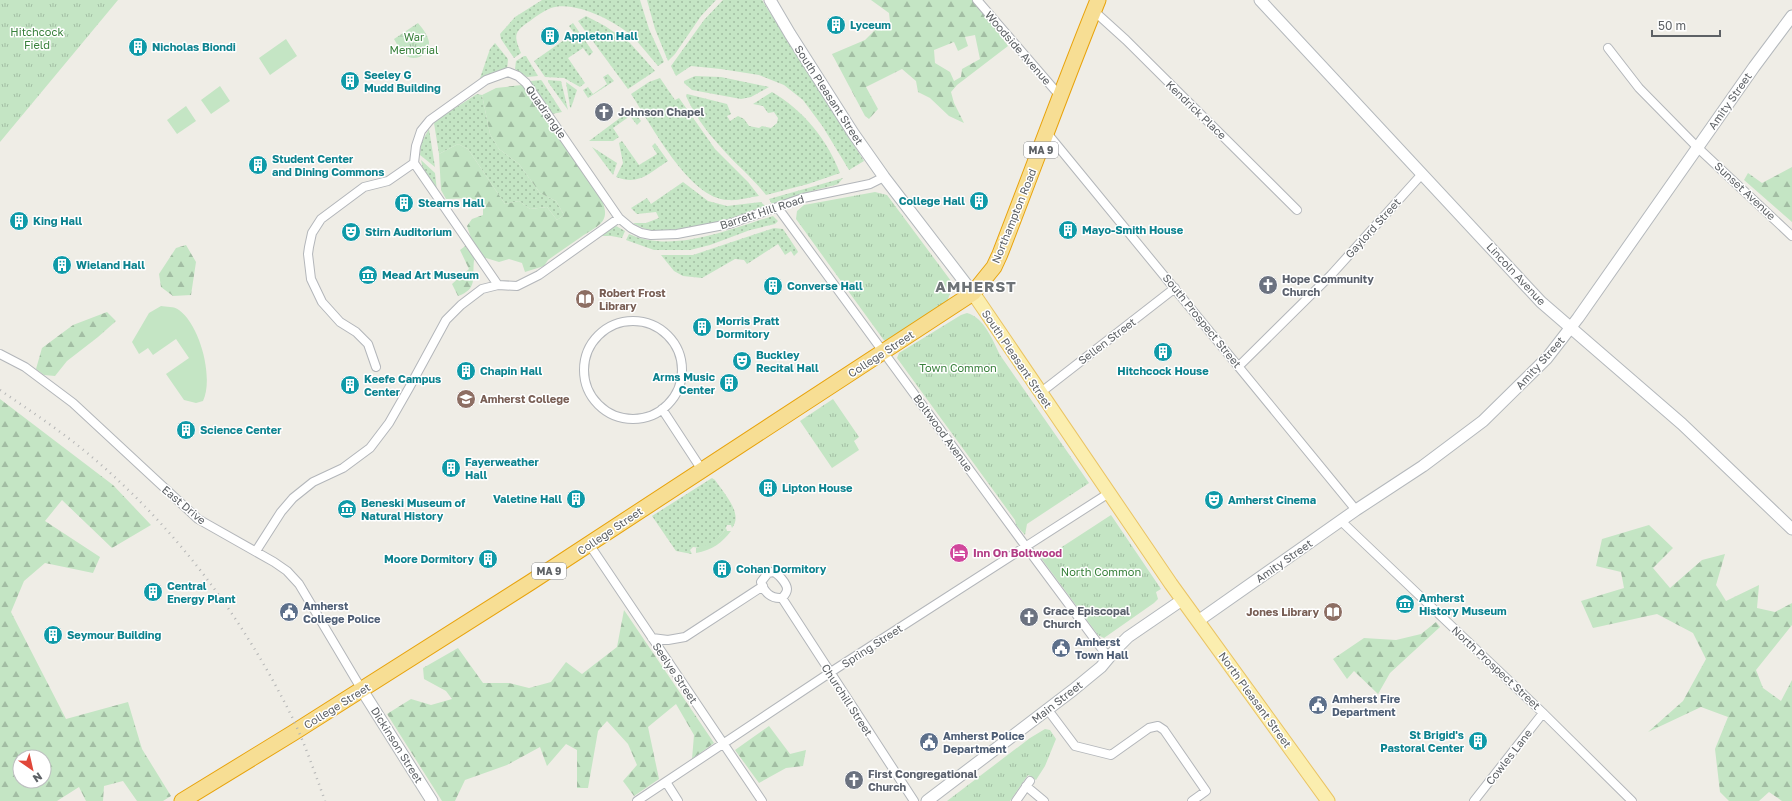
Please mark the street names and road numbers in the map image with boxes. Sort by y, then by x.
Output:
street label: Woodside Avenue [983,8,1054,87]
street label: South Pleasant Street [792,43,866,147]
street label: Amity Street [1705,70,1754,132]
street label: Kendrick Place [1163,78,1229,142]
street label: Quadrangle [523,83,569,141]
road number: MA 9 [1024,142,1058,158]
street label: Sunset Avenue [1712,159,1779,222]
street label: Northampton Road [989,167,1038,265]
street label: Barrett Hill Road [718,192,806,231]
street label: Gaylord Street [1342,195,1403,260]
street label: Lincoln Avenue [1484,240,1549,308]
street label: South Prospect Street [1161,271,1244,370]
street label: South Pleasant Street [980,307,1055,410]
street label: Sellen Street [1075,315,1138,366]
street label: College Street [845,327,916,380]
street label: Amity Street [1513,334,1567,392]
street label: Boltwood Avenue [911,392,976,474]
street label: East Drive [160,483,209,527]
street label: College Street [575,504,645,557]
street label: Amity Street [1253,536,1315,585]
road number: MA 9 [532,563,566,579]
street label: Spring Street [839,621,905,670]
street label: North Prospect Street [1449,623,1543,712]
street label: Seelye Street [650,640,701,706]
street label: North Pleasant Street [1216,649,1294,750]
street label: Churchill Street [819,661,876,738]
street label: Main Street [1029,678,1085,725]
street label: College Street [301,680,372,731]
street label: Dickinson Street [369,704,426,785]
street label: Cowles Lane [1483,726,1534,787]

